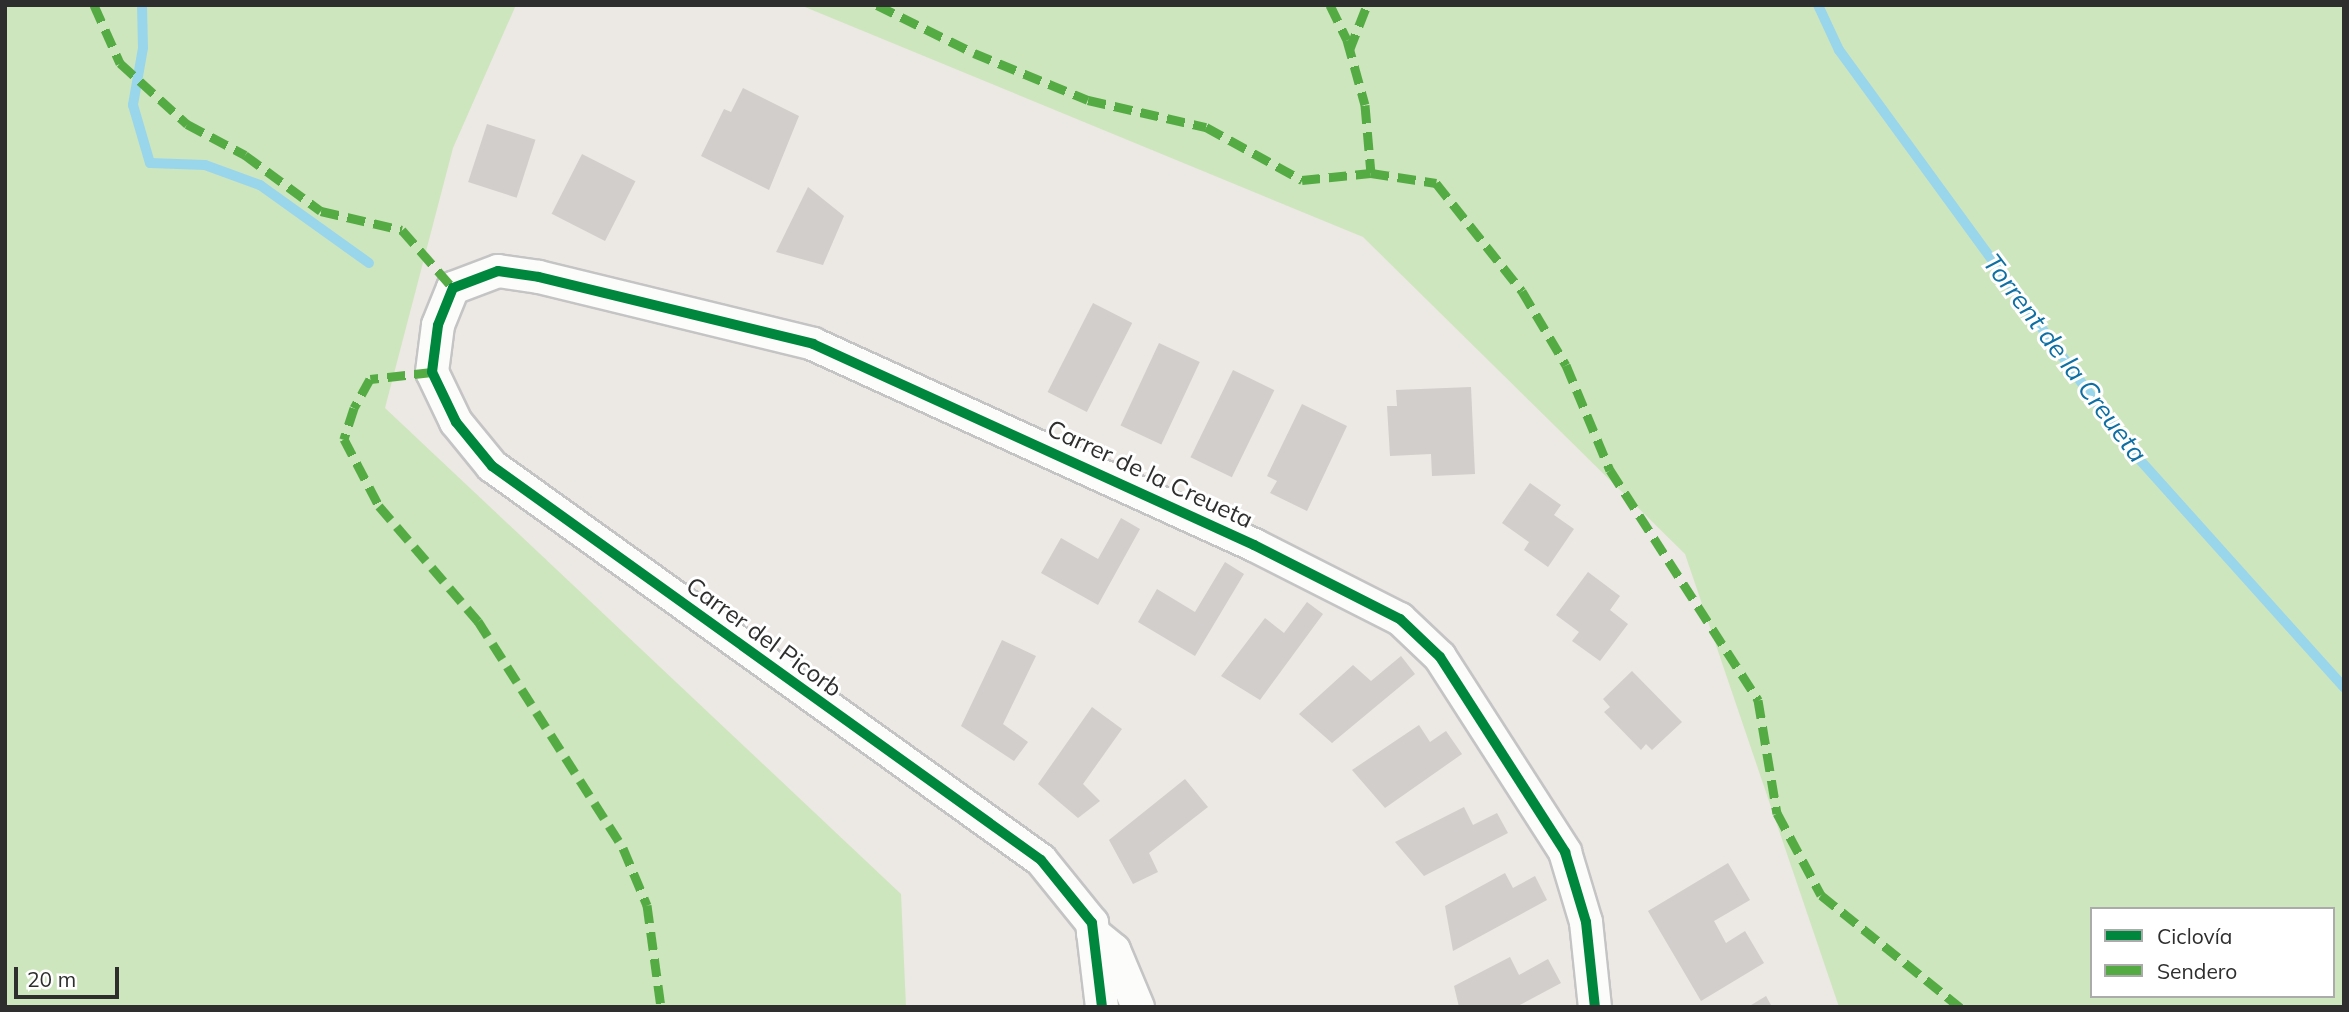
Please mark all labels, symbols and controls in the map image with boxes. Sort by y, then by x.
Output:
water label: Torrent de la Creueta [1977,248,2153,468]
street label: Carrer de la Creueta [1043,414,1257,534]
street label: Carrer del Picorb [681,571,847,703]
legend [2090,907,2335,998]
text: Ciclovía [2157,923,2232,949]
scale bar [18,953,122,997]
text: Sendero [2157,958,2237,984]
text: 20 m [27,966,76,992]

